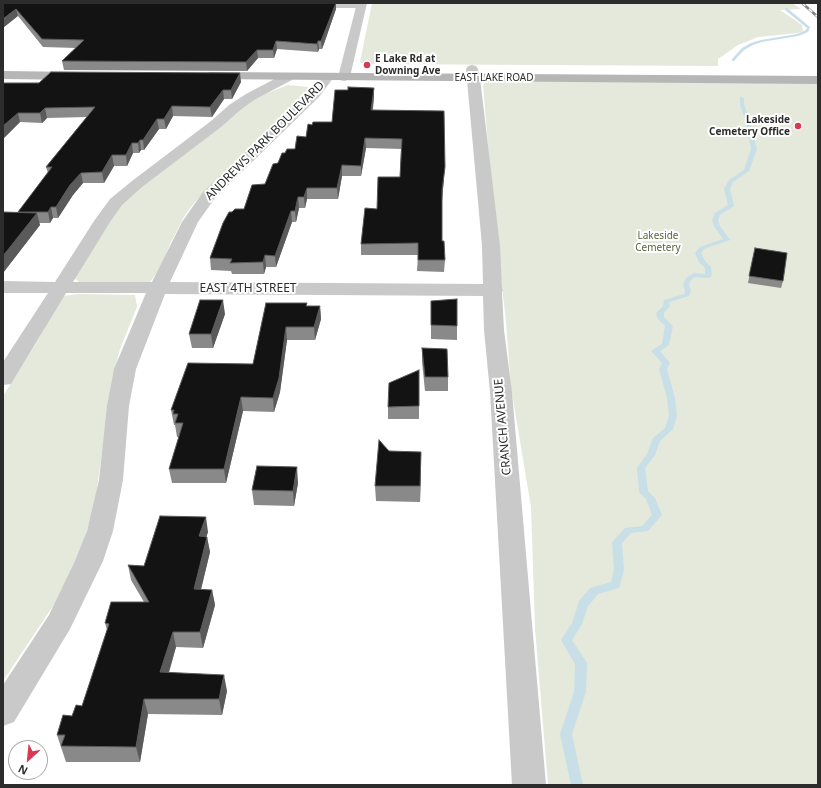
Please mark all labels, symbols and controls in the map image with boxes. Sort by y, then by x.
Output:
place label: E Lake Rd at Downing Ave [375,53,440,76]
marker: E Lake Rd at Downing Ave [362,60,372,70]
street label: EAST LAKE ROAD [454,72,534,84]
street label: ANDREWS PARK BOULEVARD [202,78,328,204]
place label: Lakeside Cemetery Office [709,114,790,138]
marker: Lakeside Cemetery Office [793,121,803,131]
park label: Lakeside Cemetery [635,230,681,254]
street label: EAST 4TH STREET [199,282,297,296]
street label: CRANCH AVENUE [492,378,514,476]
north arrow [8,740,48,780]
text: N [15,762,30,779]

